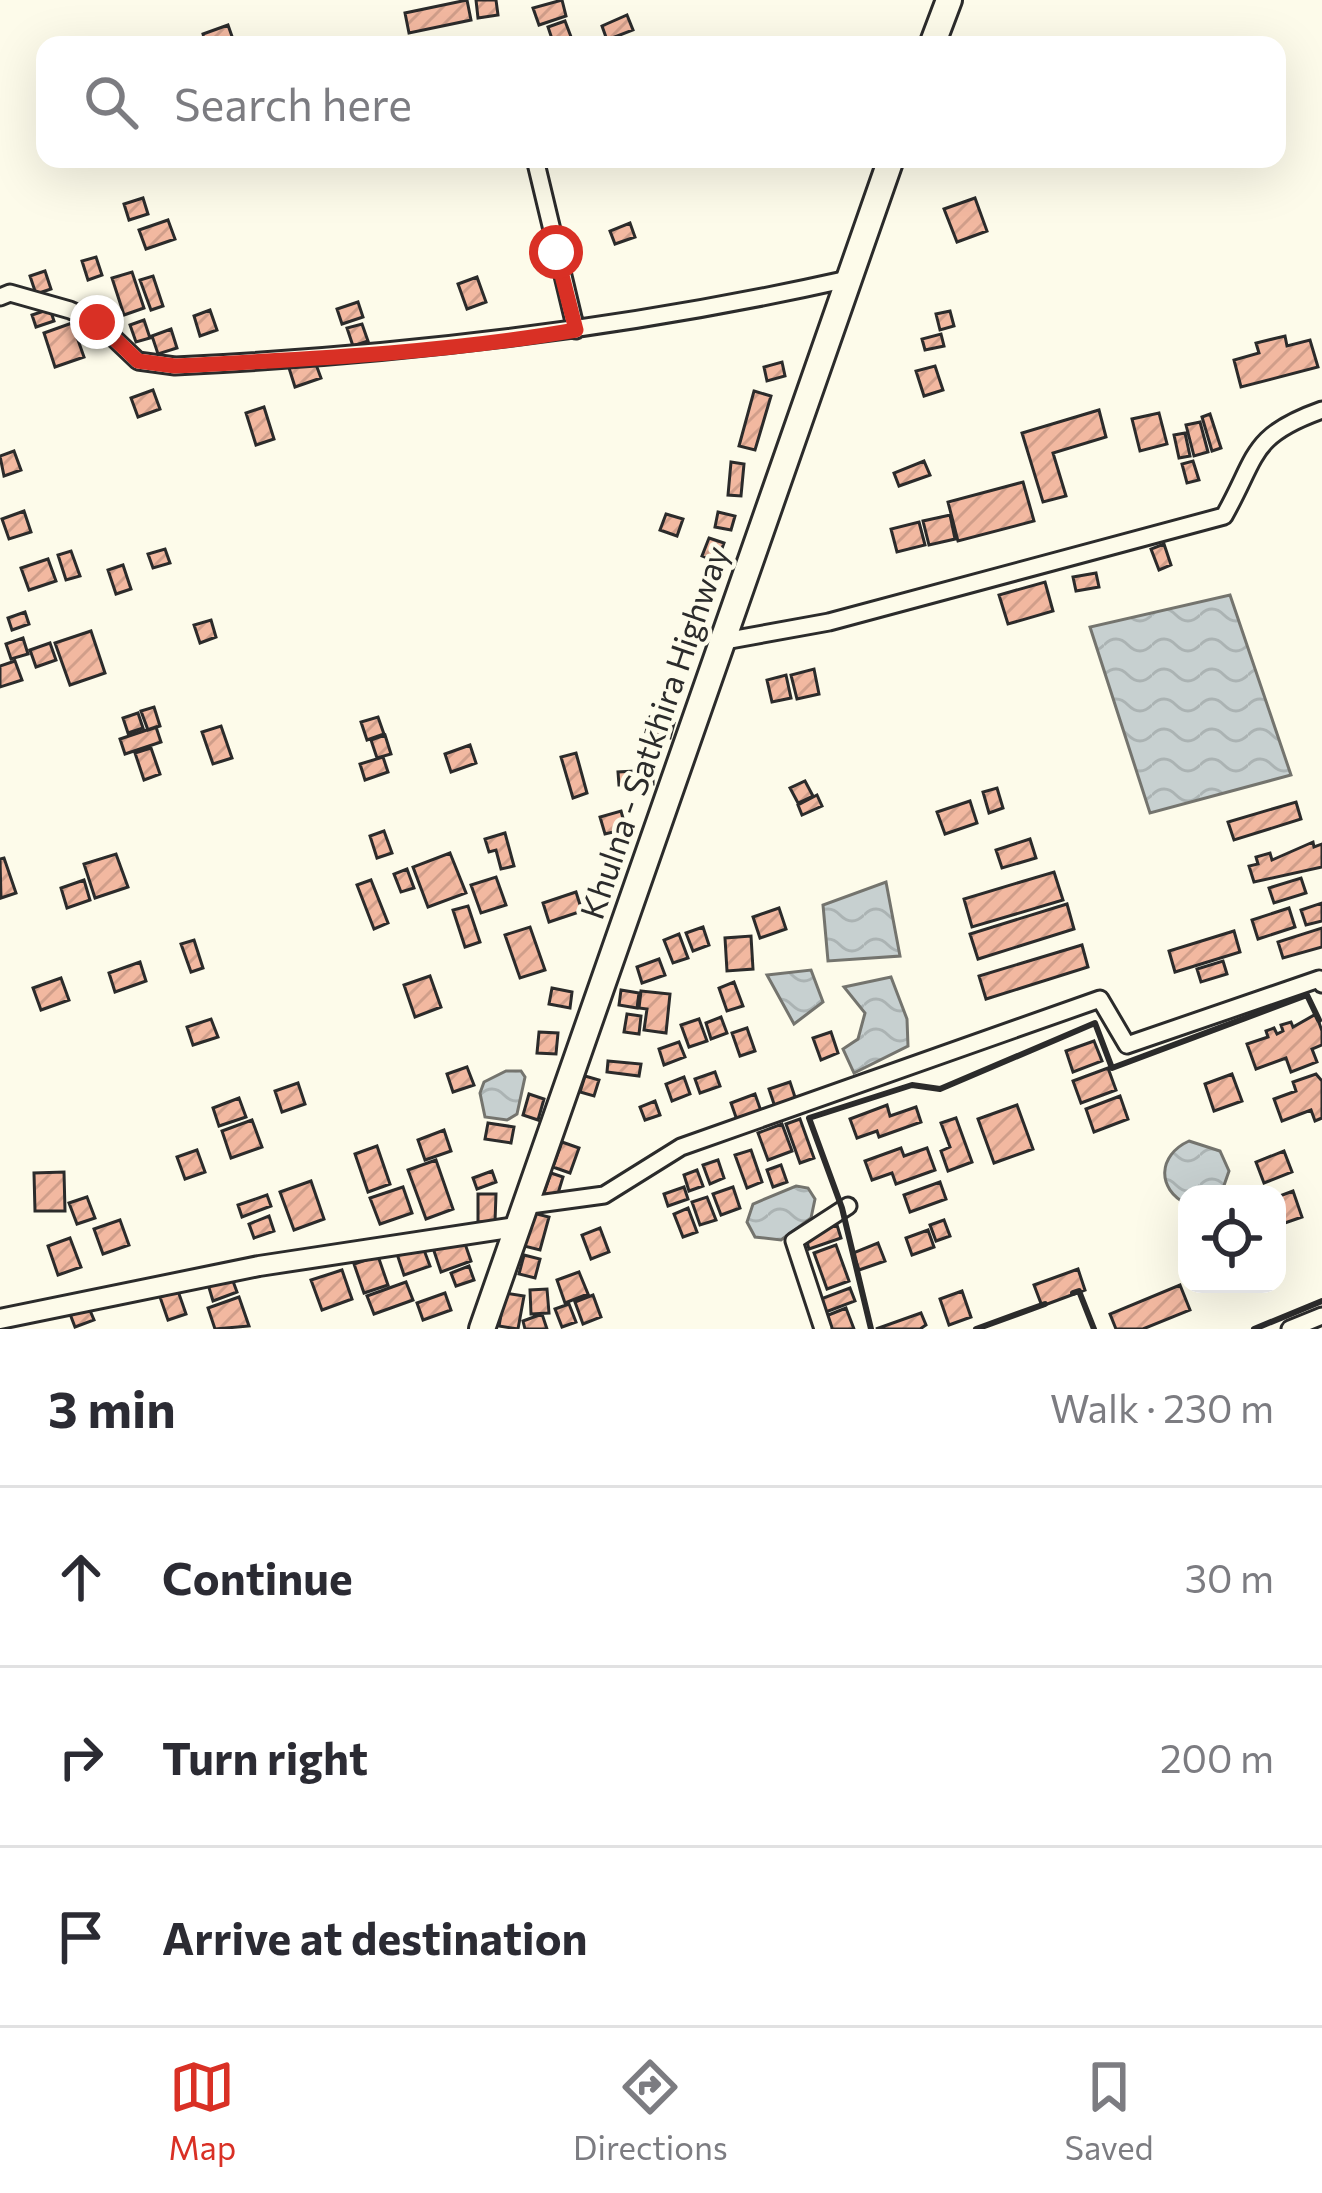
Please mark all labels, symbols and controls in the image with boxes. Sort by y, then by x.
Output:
search box [36,36,1286,168]
icon: search [78,69,144,135]
text: Search here [174,75,412,130]
route start [529,225,583,279]
route end [70,295,124,349]
street label: Khulna - Satkhira Highway [570,540,736,924]
map controls [1178,1185,1286,1293]
button: locate [1178,1185,1286,1293]
text: 3 min [48,1376,176,1439]
text: Walk · 230 m [1050,1383,1274,1431]
icon: ahead [48,1544,114,1610]
text: Continue [162,1549,353,1604]
text: 30 m [1185,1553,1274,1601]
icon: right [48,1724,114,1790]
text: Turn right [162,1729,368,1784]
text: 200 m [1160,1733,1274,1781]
icon: arrive [48,1904,114,1970]
text: Arrive at destination [162,1909,588,1964]
tab: Map [168,2054,236,2167]
tab: Directions [573,2054,728,2167]
tab: Saved [1065,2054,1154,2167]

